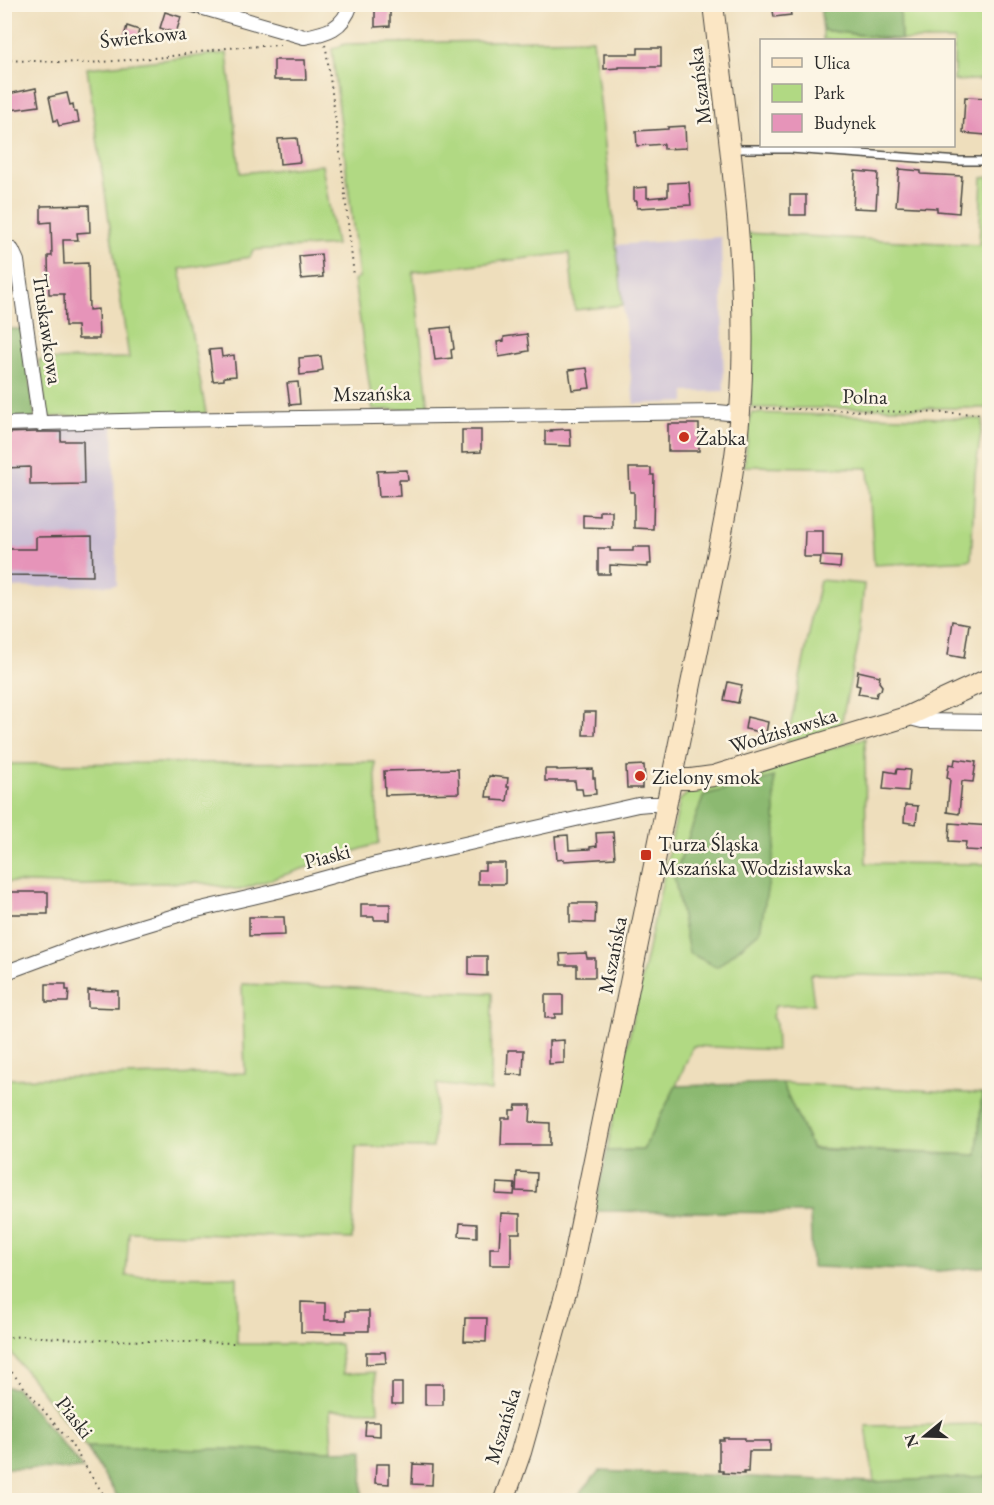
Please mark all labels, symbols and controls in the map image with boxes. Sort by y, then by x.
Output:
street label: Świerkowa [98,18,188,54]
legend [760,39,955,147]
street label: Mszańska [681,45,717,126]
text: Ulica [814,51,851,74]
text: Park [814,81,845,104]
text: Budynek [814,111,877,134]
street label: Truskawkowa [27,272,69,387]
street label: Mszańska [333,379,412,407]
street label: Polna [842,382,888,410]
place label: Żabka [696,424,746,451]
marker: Żabka [677,430,691,444]
street label: Wodzisławska [726,701,841,759]
place label: Zielony smok [652,763,761,790]
marker: Zielony smok [633,769,647,783]
place label: Turza Śląska Mszańska Wodzisławska [658,830,852,881]
street label: Piaski [301,837,353,875]
marker: Turza Śląska Mszańska Wodzisławska [639,848,653,862]
street label: Mszańska [591,913,633,996]
street label: Mszańska [478,1384,527,1467]
street label: Piaski [50,1390,100,1444]
north arrow [895,1406,955,1466]
text: N [899,1431,923,1450]

